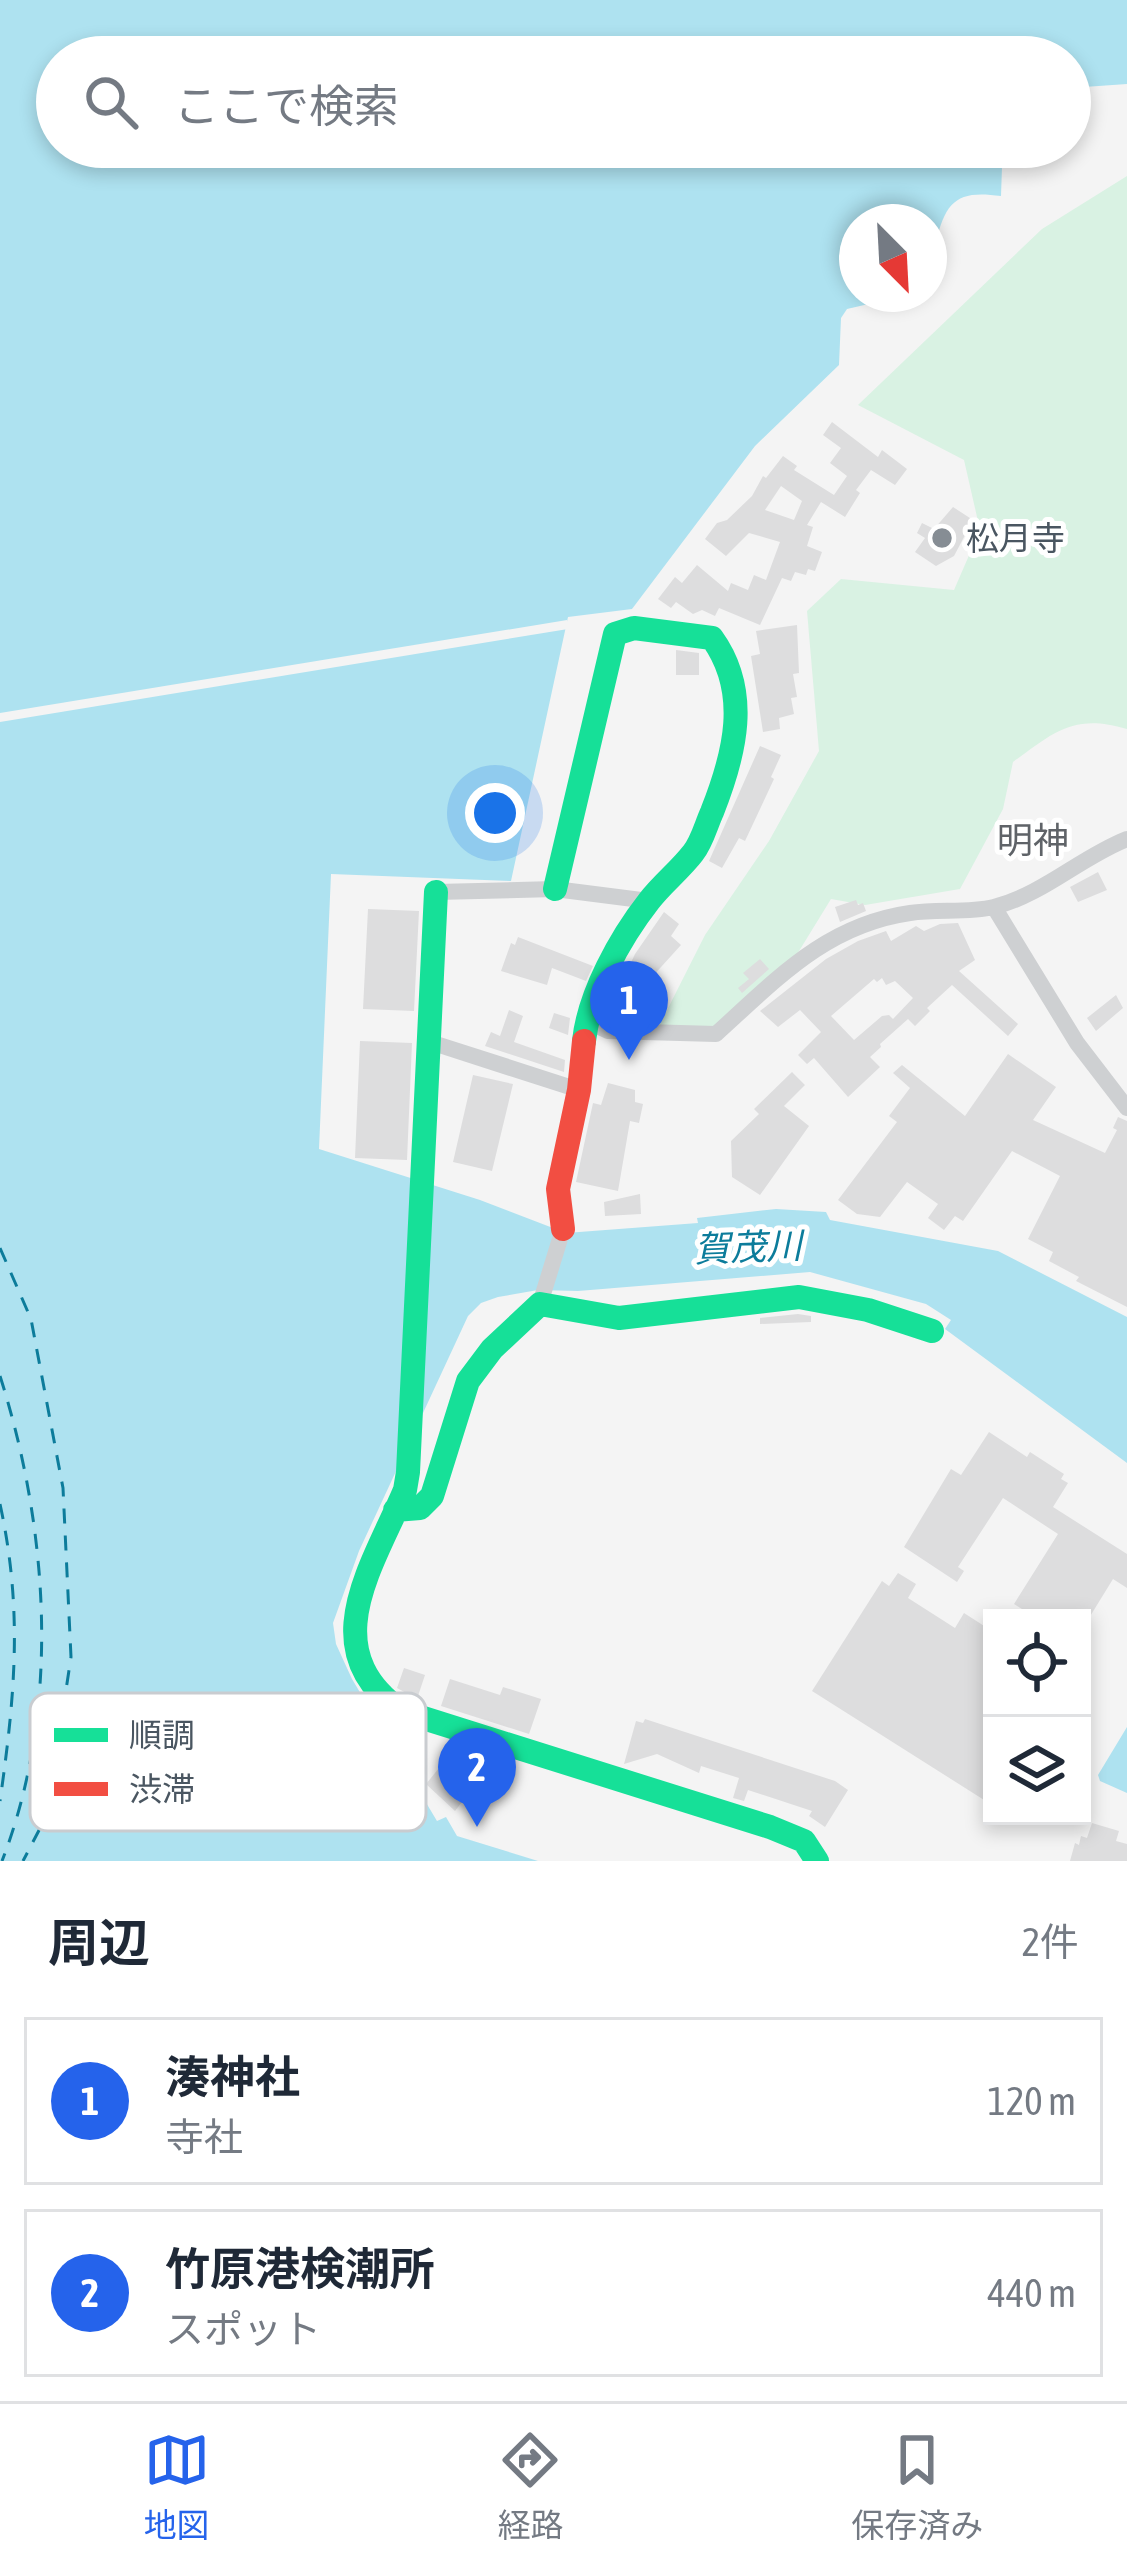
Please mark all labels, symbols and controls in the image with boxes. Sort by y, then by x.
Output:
search box [36,36,1091,168]
icon: search [78,69,144,135]
text: ここで検索 [174,80,399,132]
north arrow [839,204,947,312]
place label: 松月寺 [966,519,1065,557]
marker: 松月寺 [929,525,955,551]
your location [465,783,525,843]
district label: 明神 [997,819,1069,861]
pin: 1 [590,961,668,1060]
water label: 賀茂川 [693,1224,807,1270]
map controls [983,1609,1091,1825]
button: locate [983,1609,1091,1717]
legend [30,1693,426,1831]
text: 順調 [129,1716,195,1754]
button: layers [983,1717,1091,1825]
pin: 2 [438,1728,516,1827]
text: 渋滞 [129,1770,195,1808]
text: 周辺 [48,1913,150,1972]
text: 2件 [1022,1920,1079,1964]
text: 湊神社 [165,2051,300,2103]
text: 1 [81,2079,99,2123]
text: 120 m [988,2079,1076,2123]
text: 寺社 [165,2115,243,2159]
text: 竹原港検潮所 [165,2243,435,2295]
text: 2 [81,2271,99,2315]
text: 440 m [988,2271,1076,2315]
text: スポット [165,2307,321,2351]
tab: 地図 [144,2427,210,2547]
tab: 経路 [497,2427,563,2547]
tab: 保存済み [851,2427,983,2547]

